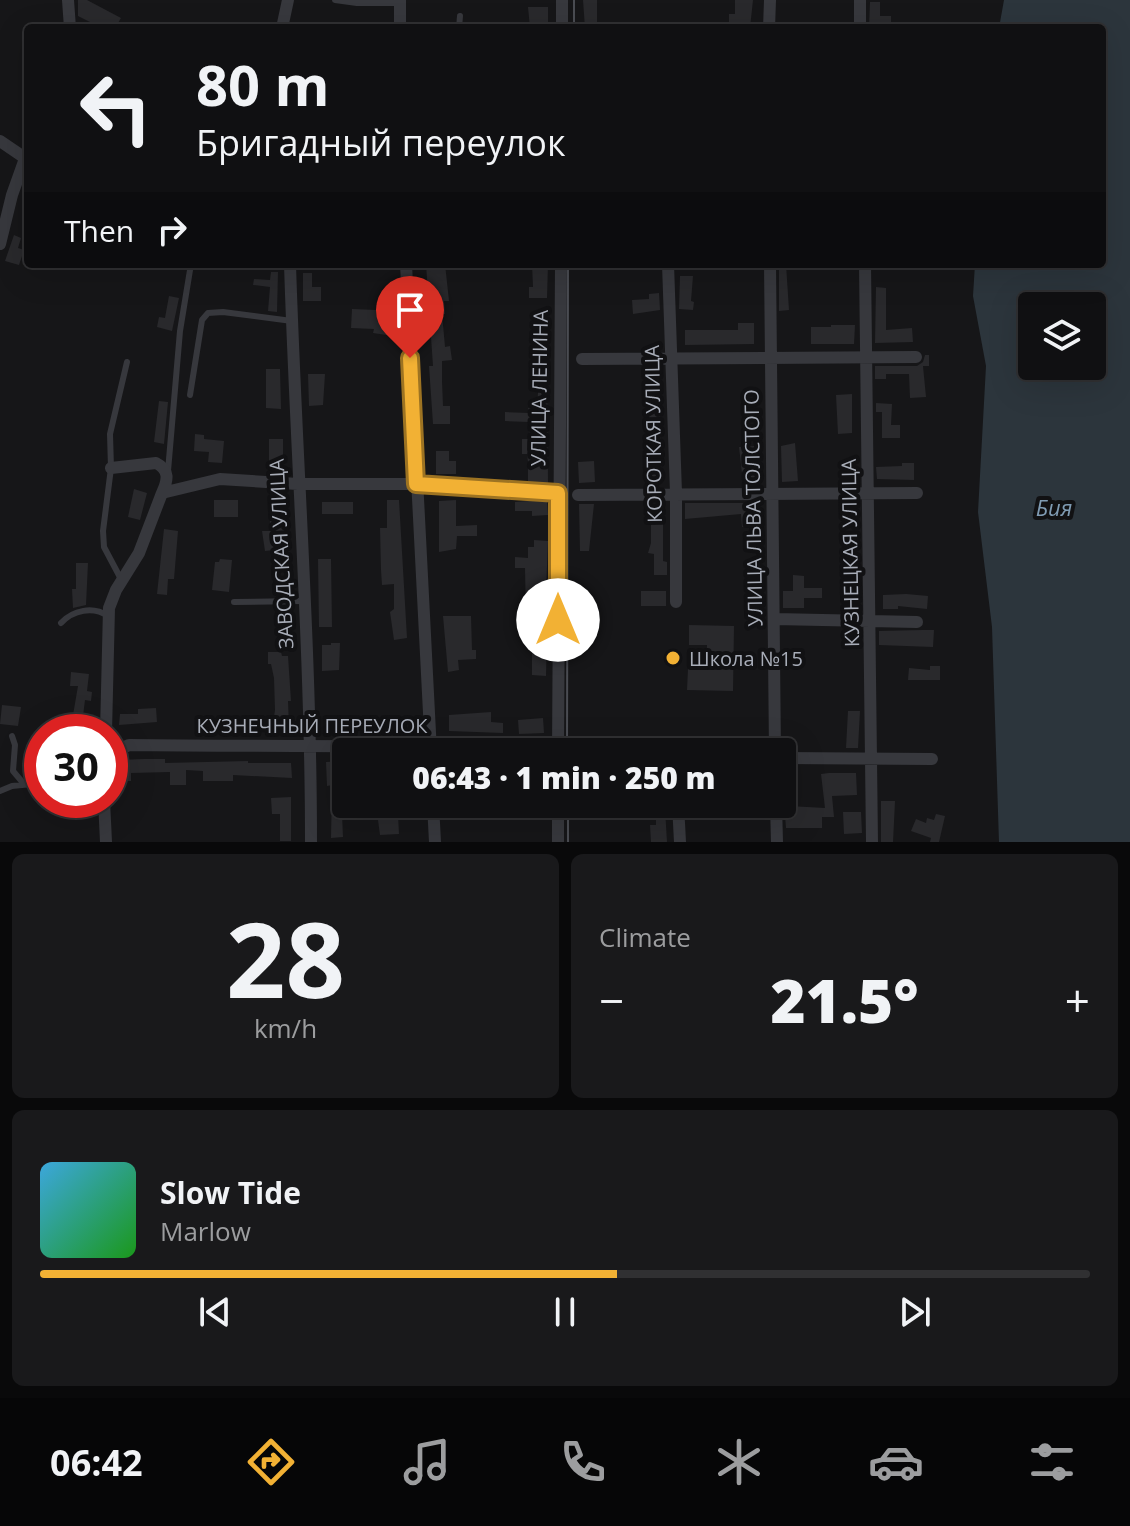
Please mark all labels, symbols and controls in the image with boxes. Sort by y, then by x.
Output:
text: 80 m [196,46,330,122]
icon: left [64,56,168,160]
text: Бригадный переулок [196,118,566,167]
icon: right [150,208,194,252]
text: Then [64,210,134,251]
pin [376,276,444,358]
icon: arrive [388,288,432,332]
map controls [1018,292,1106,380]
button: layers [1018,292,1106,380]
street label: УЛИЦА ЛЕНИНА [524,309,554,467]
street label: КОРОТКАЯ УЛИЦА [638,344,668,523]
street label: УЛИЦА ЛЬВА ТОЛСТОГО [737,389,769,627]
street label: ЗАВОДСКАЯ УЛИЦА [263,458,299,650]
street label: КУЗНЕЦКАЯ УЛИЦА [835,458,865,647]
water label: Бия [1036,492,1072,522]
position arrow [516,578,600,662]
place label: Школа №15 [689,645,803,672]
marker: Школа №15 [664,649,682,667]
street label: КУЗНЕЧНЫЙ ПЕРЕУЛОК [196,712,428,739]
speed limit sign: 30 [24,714,128,818]
text: 06:43 · 1 min · 250 m [412,757,716,798]
text: 28 [226,887,345,1028]
text: Climate [599,919,691,955]
text: 21.5° [770,959,919,1041]
text: − [599,970,624,1030]
text: + [1065,970,1090,1030]
text: km/h [254,1010,317,1046]
text: Slow Tide [160,1172,301,1213]
text: Marlow [160,1213,251,1249]
icon: previous [193,1290,237,1334]
icon: pause [543,1290,587,1334]
icon: next [893,1290,937,1334]
icon: directions [243,1434,299,1490]
icon: music [399,1434,455,1490]
icon: phone [555,1434,611,1490]
icon: climate [711,1434,767,1490]
icon: car [868,1434,924,1490]
icon: filters [1024,1434,1080,1490]
text: 06:42 [50,1438,143,1487]

